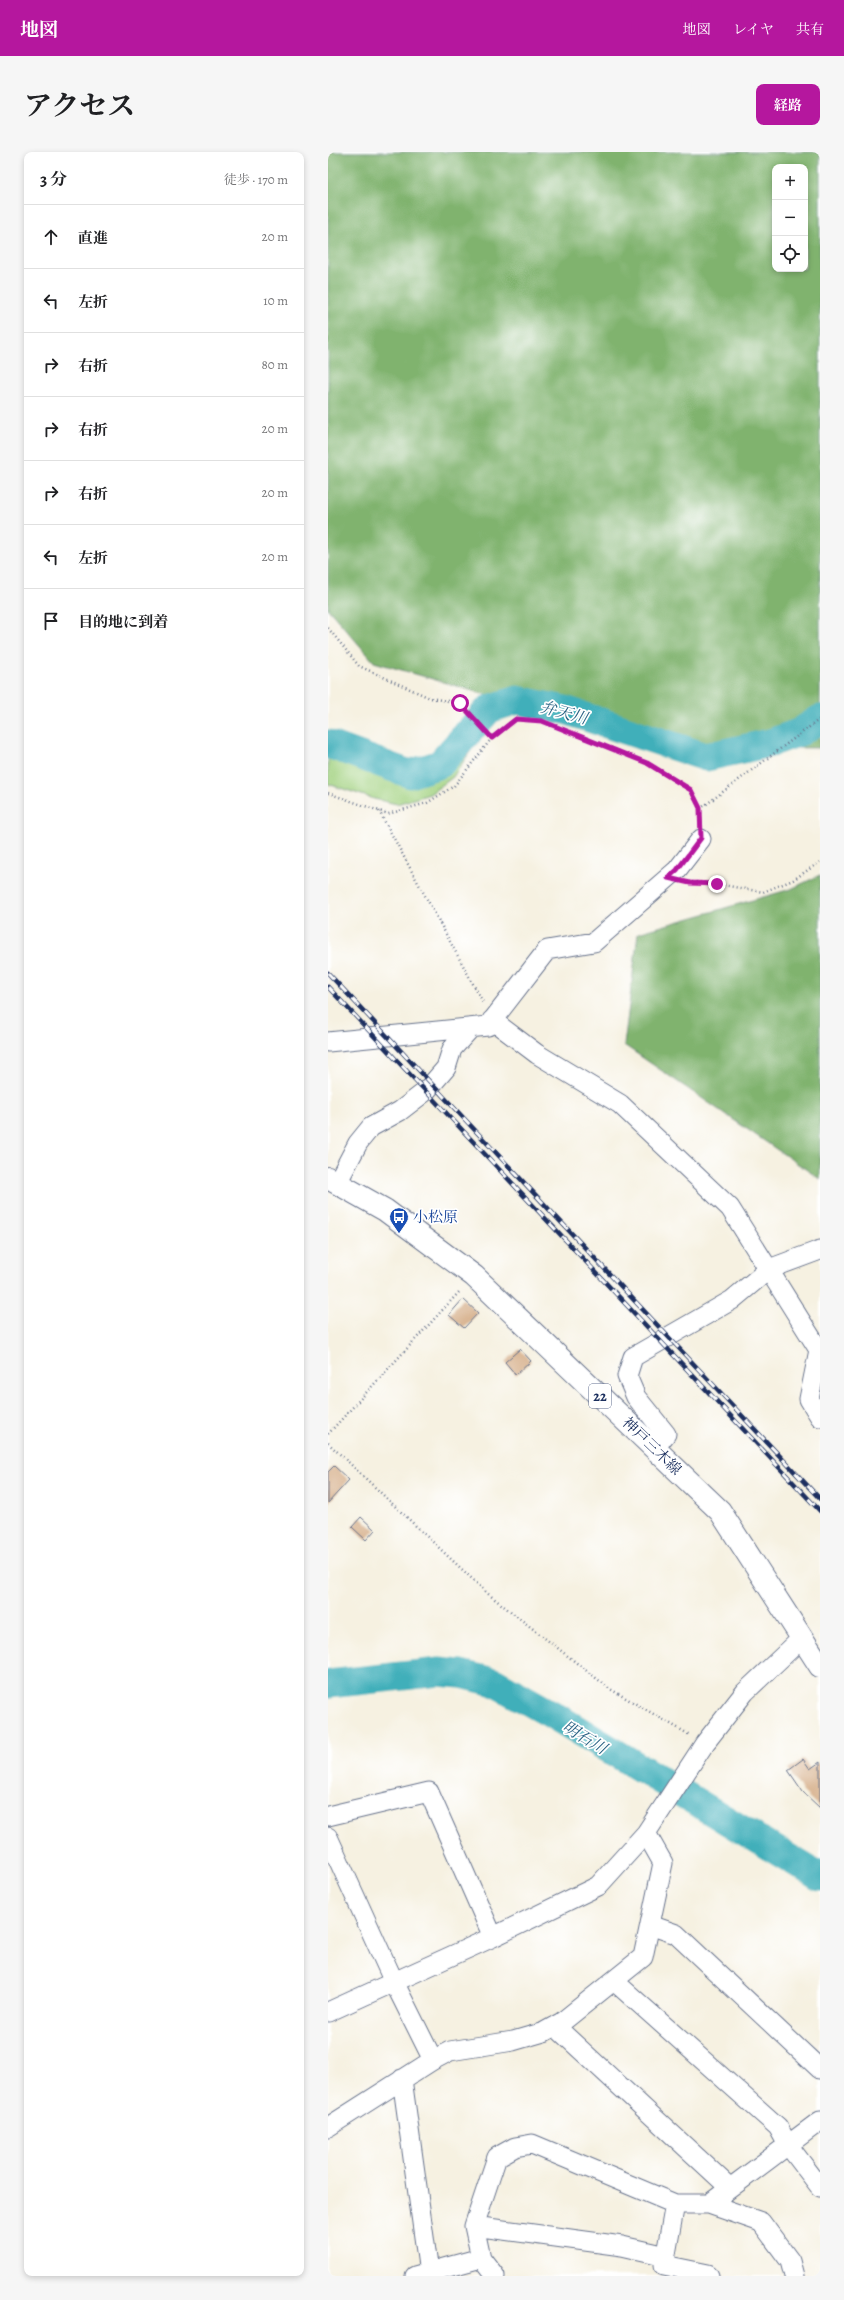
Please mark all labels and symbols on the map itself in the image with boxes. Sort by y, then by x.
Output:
route start [451,694,469,712]
water label: 弁天川 [538,696,592,730]
route end [708,875,726,893]
bus stop icon: 小松原 [388,1206,410,1234]
place label: 小松原 [413,1207,458,1227]
road number: 22 [589,1384,611,1408]
street label: 神戸三木線 [618,1413,686,1479]
water label: 明石川 [558,1716,612,1761]

